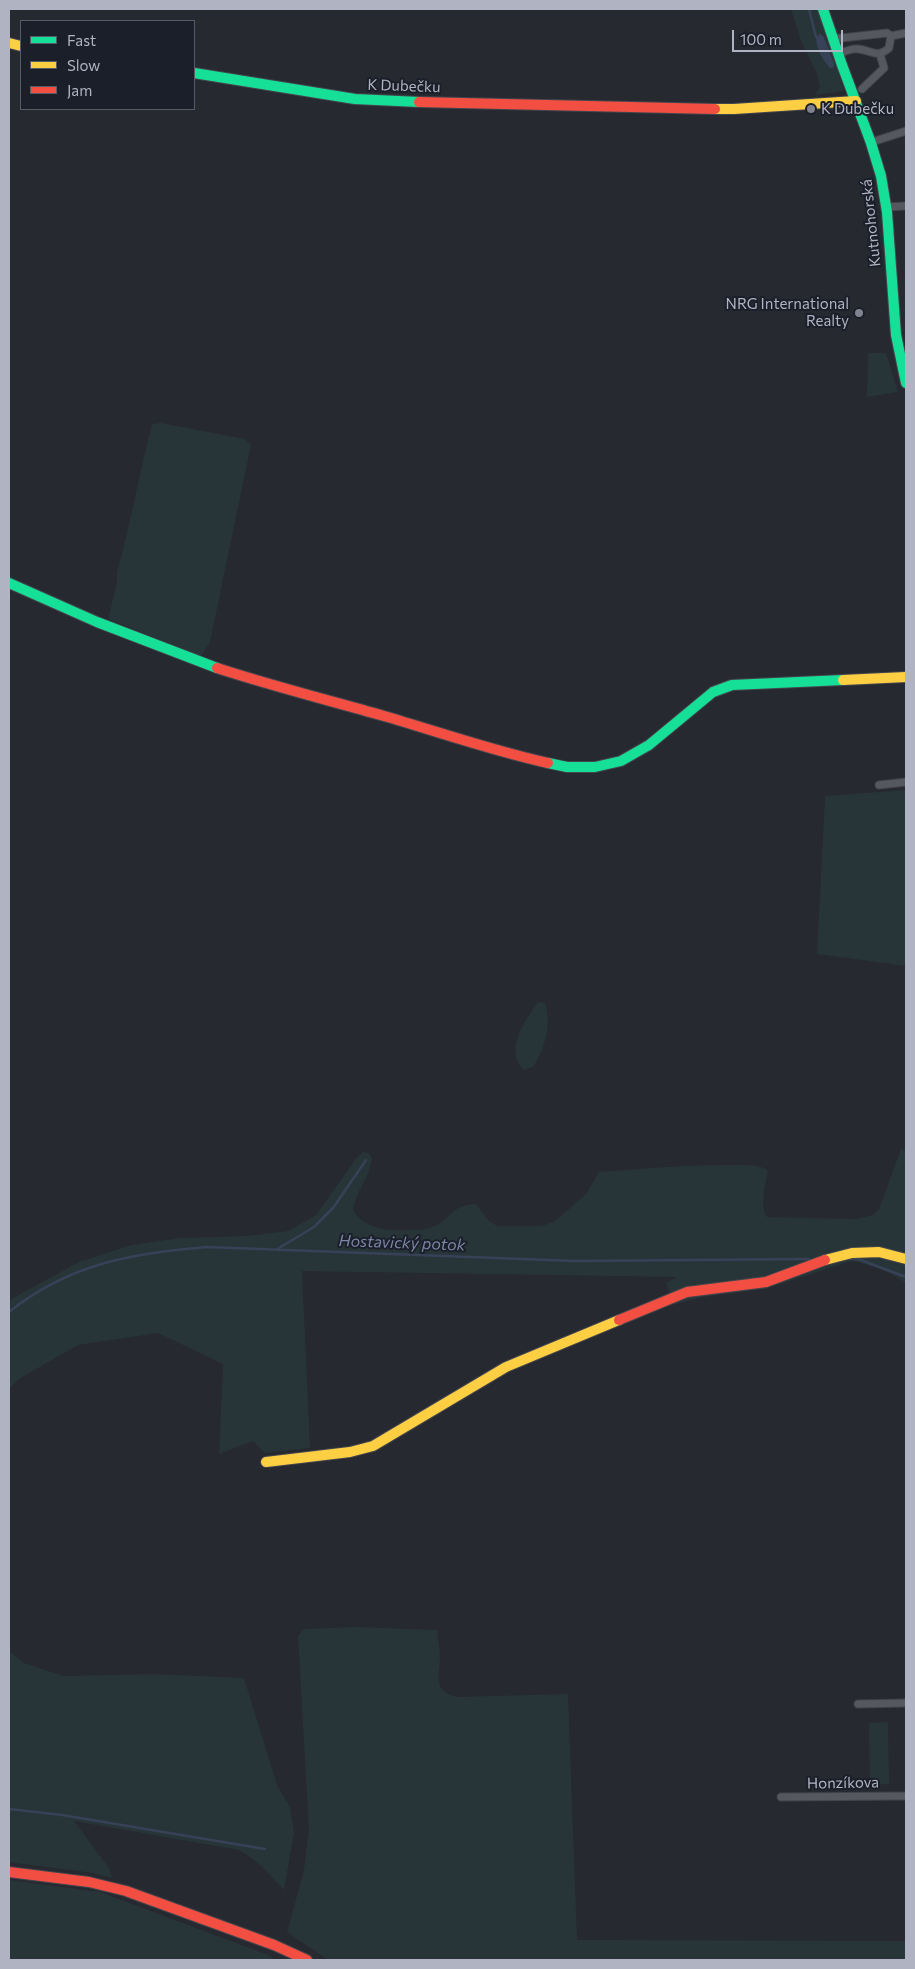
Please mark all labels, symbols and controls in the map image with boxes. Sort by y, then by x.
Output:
legend [20,20,195,110]
scale bar [735,20,846,52]
text: 100 m [740,30,782,48]
text: Fast [67,31,96,49]
text: Slow [67,56,100,74]
street label: K Dubečku [367,76,441,96]
text: Jam [67,81,92,99]
place label: K Dubečku [821,100,894,118]
marker: K Dubečku [805,103,817,115]
street label: Kutnohorská [857,178,885,268]
place label: NRG International Realty [726,295,849,330]
marker: NRG International Realty [853,307,865,319]
water label: Hostavický potok [338,1231,466,1255]
street label: Honzíkova [807,1773,879,1793]

